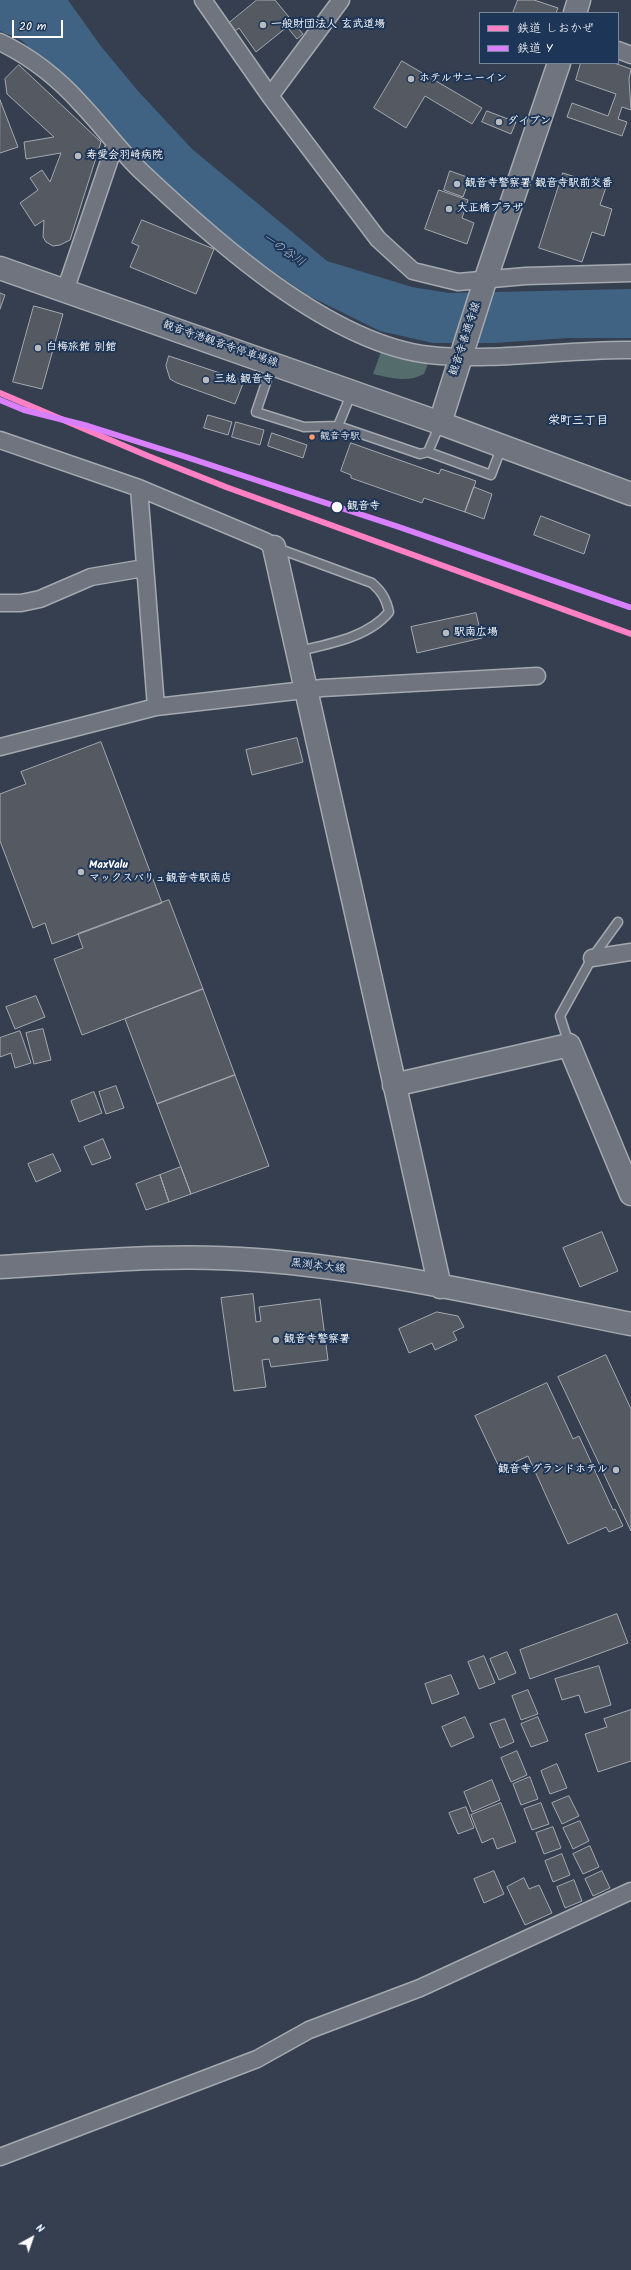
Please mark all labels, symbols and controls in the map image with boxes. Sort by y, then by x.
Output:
scale bar [14,12,65,38]
legend [479,12,619,64]
text: 20 m [19,17,46,36]
place label: 一般財団法人 玄武道場 [271,18,385,32]
text: 鉄道 しおかぜ [517,19,594,38]
marker: 一般財団法人 玄武道場 [258,20,268,30]
text: 鉄道 Y [517,39,553,58]
place label: ホテルサニーイン [419,72,507,86]
marker: ホテルサニーイン [406,74,416,84]
place label: ダイブン [507,115,551,129]
marker: ダイブン [494,117,504,127]
place label: 寿愛会羽崎病院 [86,149,163,163]
marker: 寿愛会羽崎病院 [73,151,83,161]
place label: 観音寺警察署 観音寺駅前交番 [465,177,612,191]
marker: 観音寺警察署 観音寺駅前交番 [452,179,462,189]
place label: 大正橋プラザ [457,202,523,216]
marker: 大正橋プラザ [444,204,454,214]
water label: 一の谷川 [259,231,307,271]
street label: 観音寺善通寺線 [448,300,484,378]
street label: 観音寺港観音寺停車場線 [161,319,279,371]
place label: 白梅旅館 別館 [46,341,116,355]
marker: 白梅旅館 別館 [33,343,43,353]
place label: 三越 観音寺 [214,373,273,387]
marker: 三越 観音寺 [201,375,211,385]
district label: 栄町三丁目 [548,415,608,429]
place label: 観音寺駅 [320,431,360,443]
marker: 観音寺駅 [307,432,317,442]
marker: 観音寺 [330,500,344,514]
place label: 観音寺 [347,500,380,514]
place label: 駅南広場 [454,626,498,640]
marker: 駅南広場 [441,628,451,638]
place label: MaxValu マックスバリュ観音寺駅南店 [89,859,232,885]
marker: MaxValu マックスバリュ観音寺駅南店 [76,867,86,877]
street label: 黒渕本大線 [290,1257,346,1277]
place label: 観音寺警察署 [284,1333,350,1347]
marker: 観音寺警察署 [271,1335,281,1345]
place label: 観音寺グランドホテル [498,1463,608,1477]
marker: 観音寺グランドホテル [611,1465,621,1475]
north arrow [12,2218,52,2258]
text: N [31,2220,48,2238]

